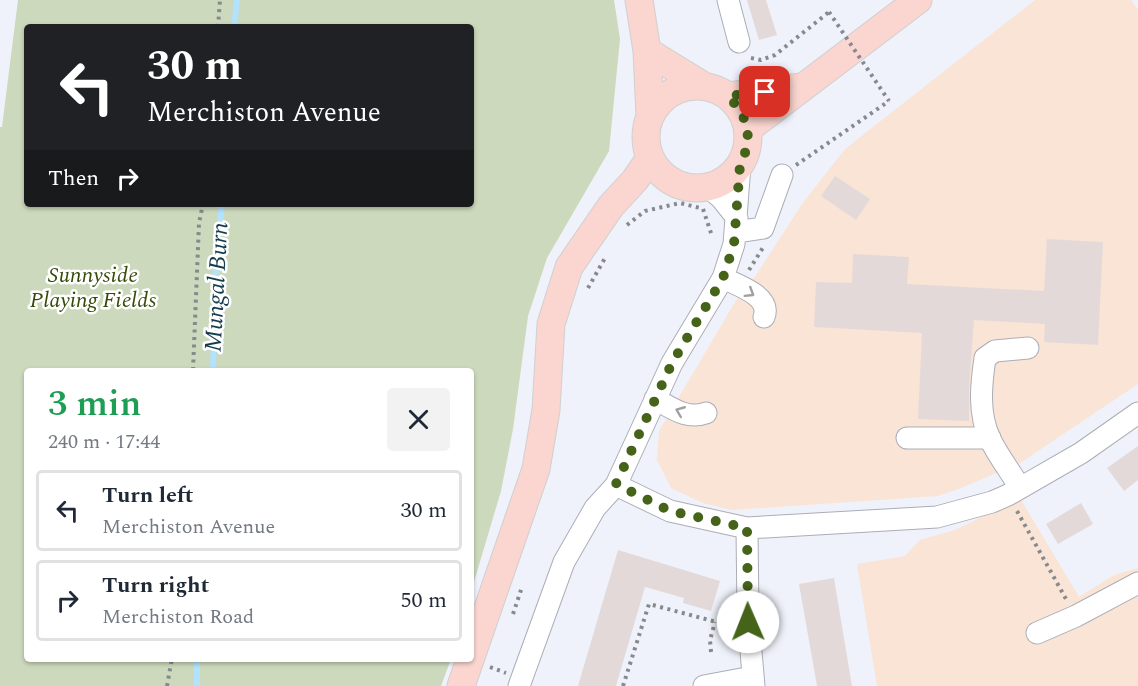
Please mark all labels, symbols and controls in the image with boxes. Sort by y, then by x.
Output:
text: 30 m [147,35,242,98]
icon: left [48,48,126,126]
pin [739,66,790,117]
icon: arrive [748,75,781,108]
text: Merchiston Avenue [147,92,381,134]
text: Then [48,162,99,195]
icon: right [111,162,144,195]
water label: Mungal Burn [196,221,238,353]
park label: Sunnyside Playing Fields [30,259,156,317]
one-way arrow [743,286,754,297]
text: 3 min [48,377,141,432]
button: close [387,388,450,451]
one-way arrow [676,406,687,418]
text: 240 m · 17:44 [48,427,160,457]
text: Turn left [102,479,194,512]
icon: left [51,494,84,527]
text: 30 m [401,494,447,527]
text: Merchiston Avenue [102,512,275,542]
text: Turn right [102,569,209,602]
icon: right [51,584,84,617]
text: 50 m [401,584,447,617]
position arrow [716,590,780,654]
text: Merchiston Road [102,602,254,632]

